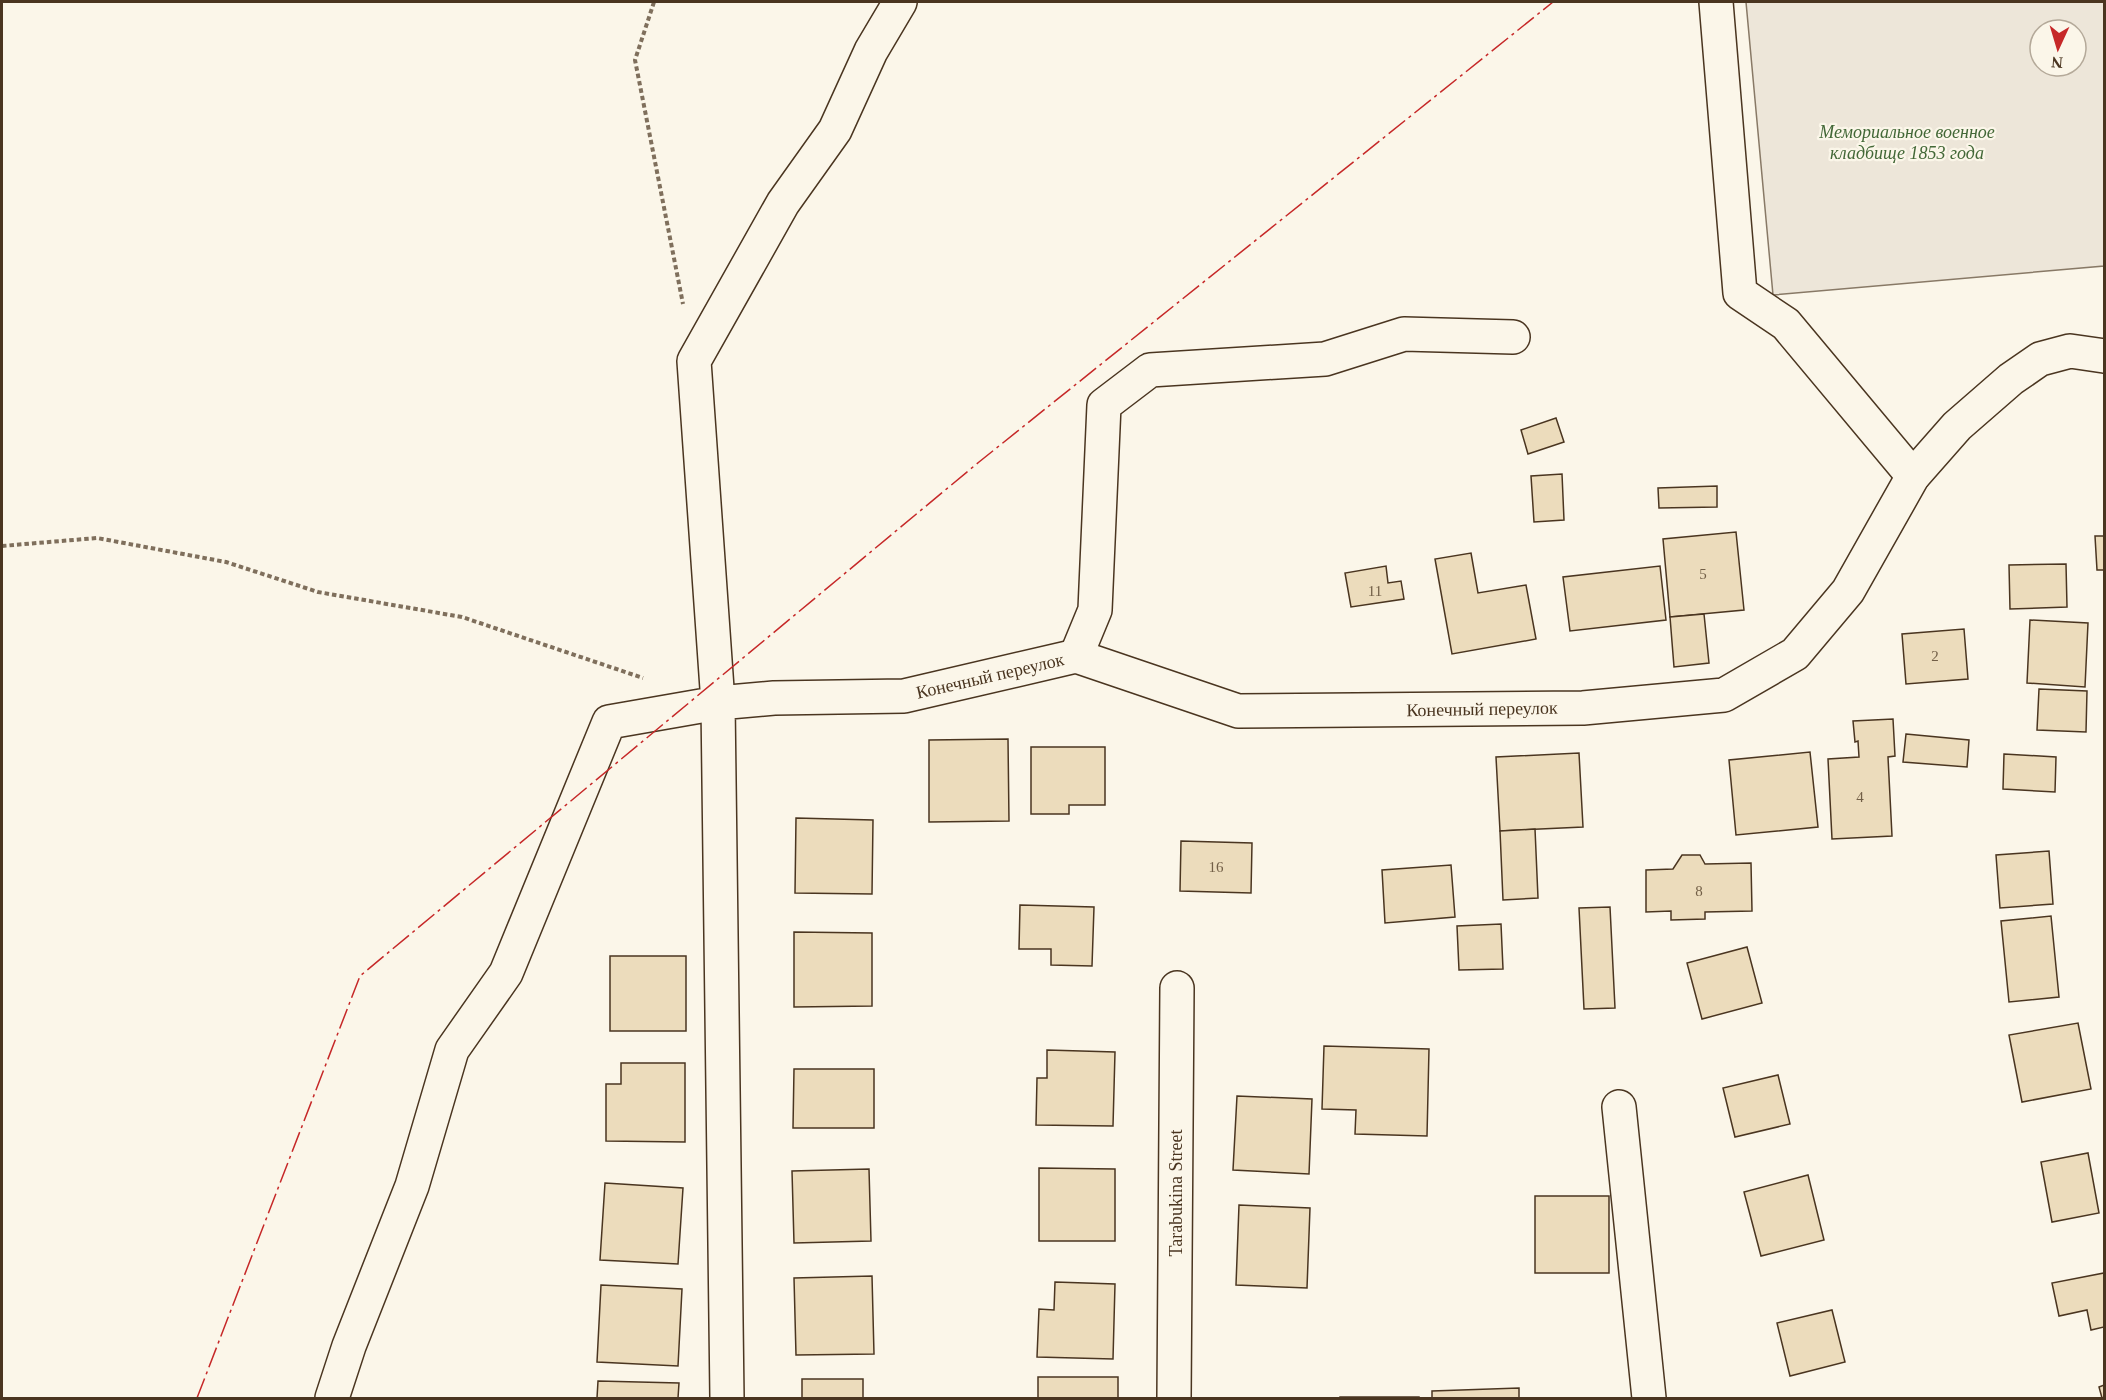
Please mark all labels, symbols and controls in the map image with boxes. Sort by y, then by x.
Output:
north arrow [2028,18,2088,78]
text: N [2050,54,2063,71]
park label: Мемориальное военное кладбище 1853 года [1818,122,1995,163]
house number: 5 [1699,566,1707,582]
house number: 11 [1368,583,1382,599]
house number: 2 [1931,648,1939,664]
street label: Конечный переулок [914,649,1066,703]
street label: Конечный переулок [1406,698,1558,720]
house number: 4 [1856,789,1864,805]
house number: 16 [1209,859,1224,875]
house number: 8 [1695,883,1703,899]
street label: Tarabukina Street [1166,1129,1186,1257]

